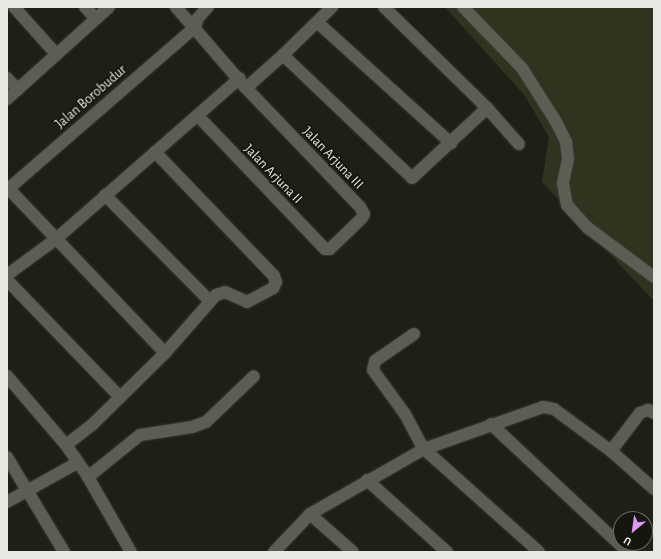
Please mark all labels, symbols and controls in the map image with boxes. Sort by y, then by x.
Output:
street label: Jalan Borobudur [52,62,130,132]
street label: Jalan Arjuna III [299,123,367,193]
street label: Jalan Arjuna II [240,141,306,207]
north arrow [613,511,653,551]
text: U [622,535,633,548]

